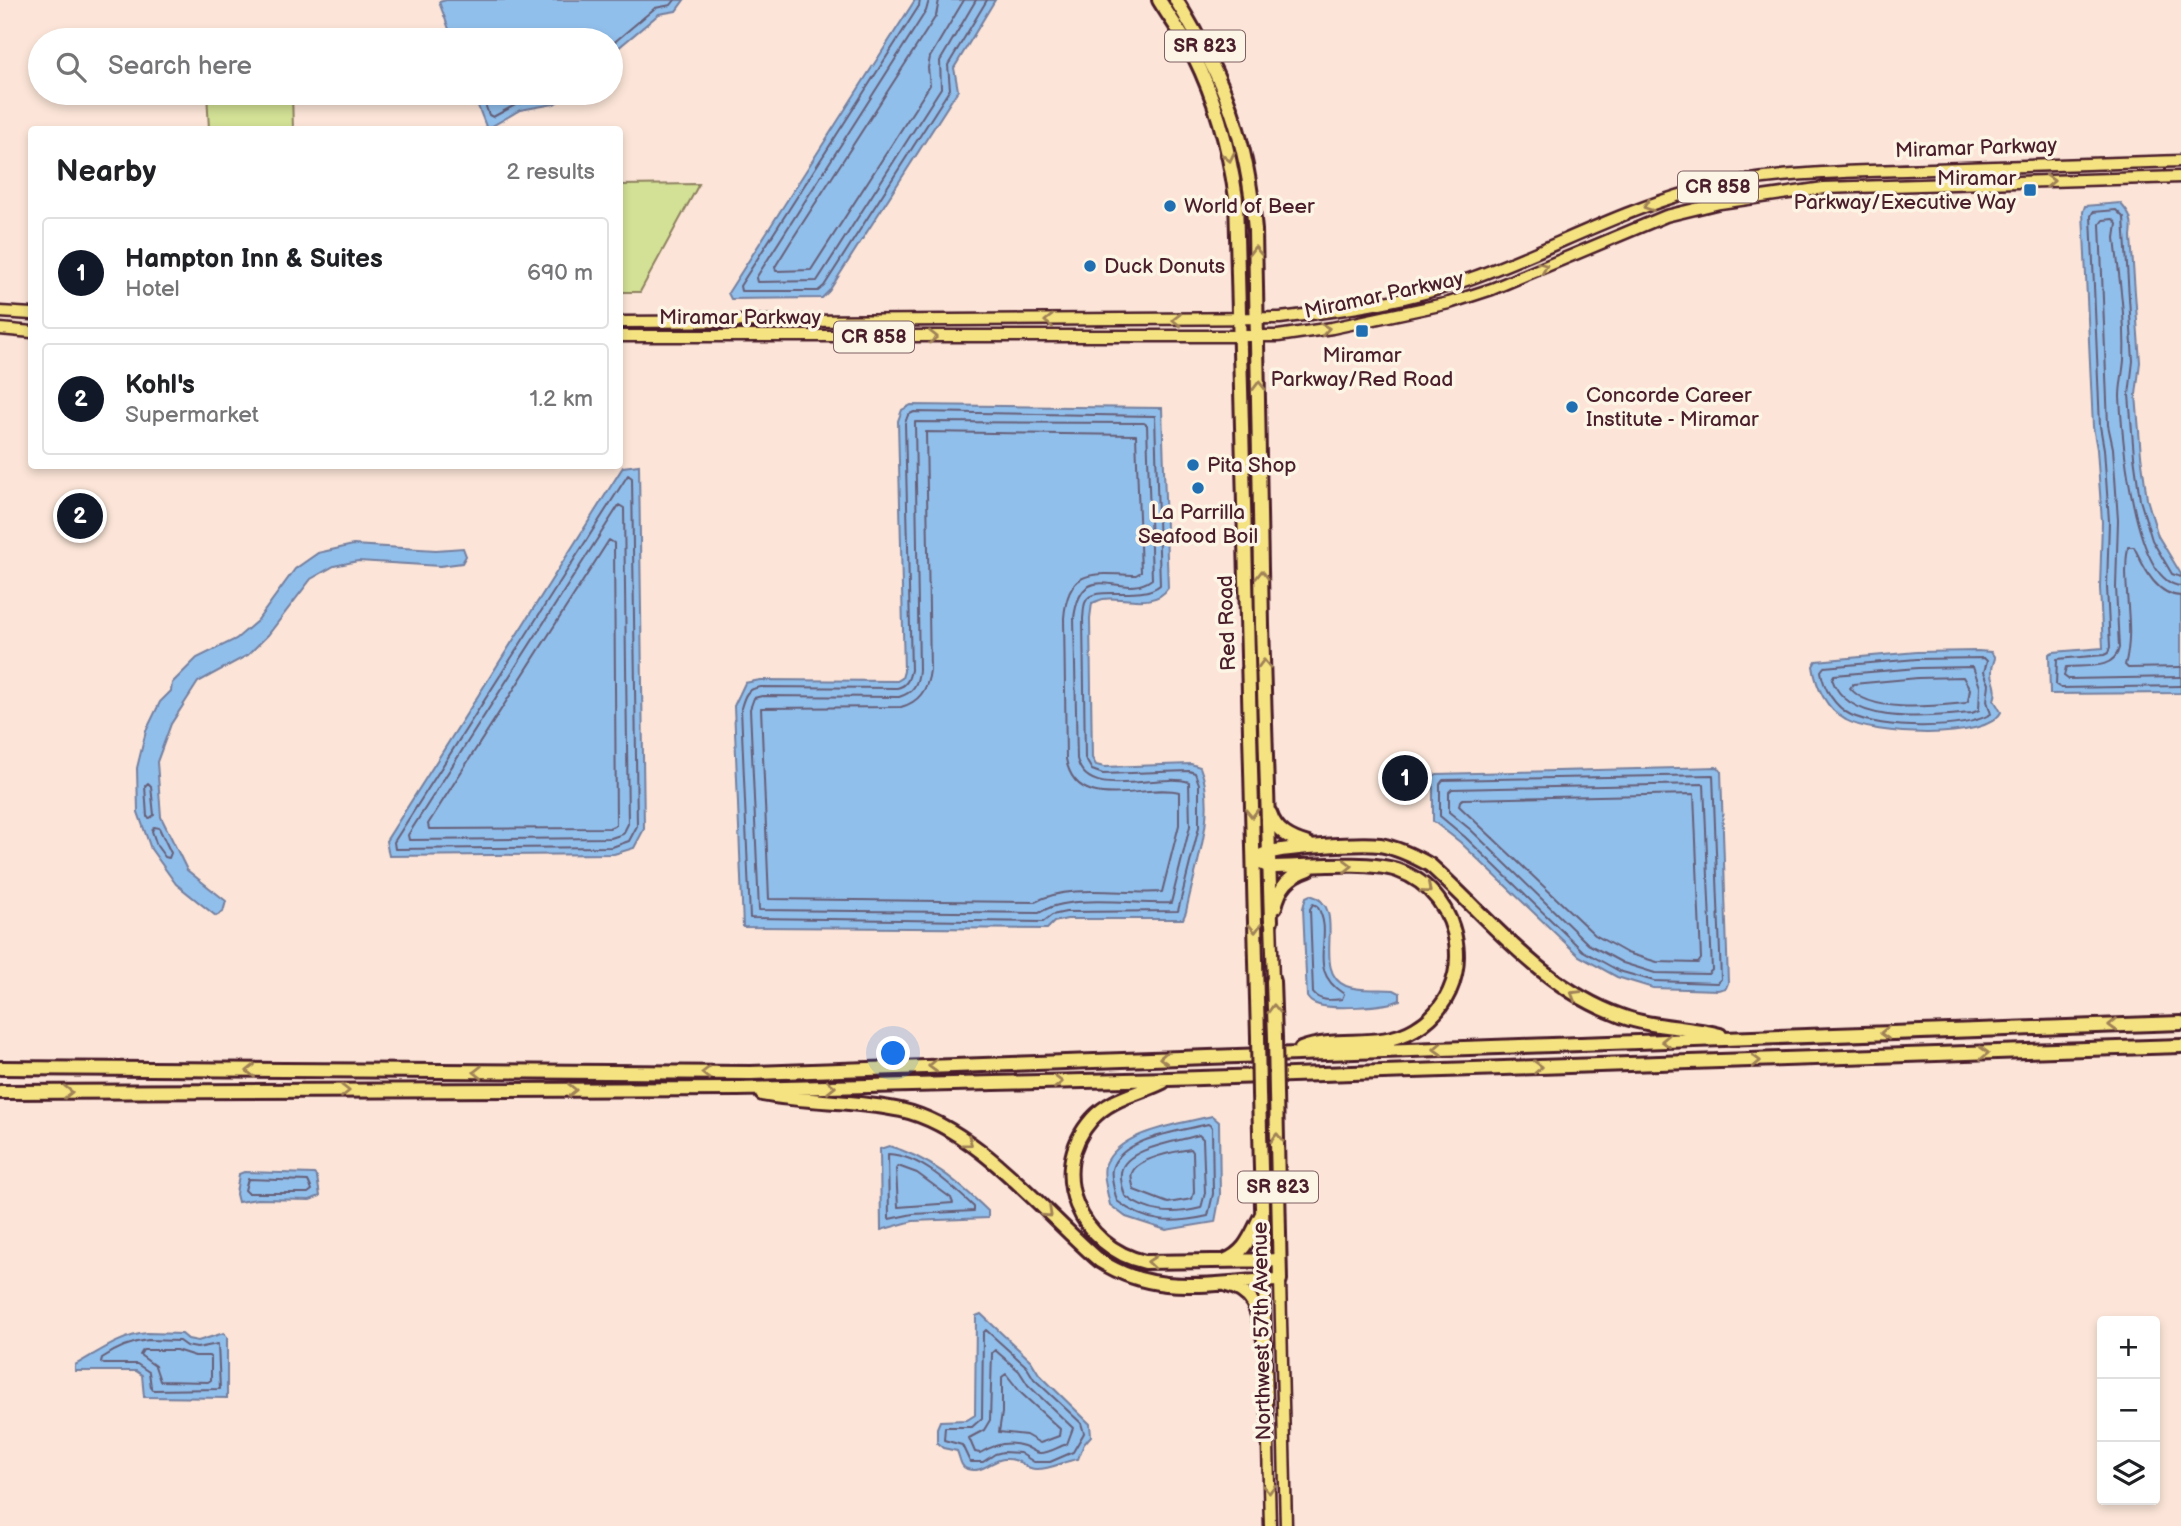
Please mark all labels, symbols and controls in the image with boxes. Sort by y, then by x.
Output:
search box [28,28,623,105]
road number: SR 823 [1165,30,1245,61]
icon: search [52,48,90,86]
text: Search here [108,51,252,82]
street label: Miramar Parkway [1895,133,2058,163]
one-way arrow [1220,151,1235,163]
text: Nearby [56,154,156,190]
text: 2 results [506,158,595,186]
place label: Miramar Parkway/Executive Way [1794,166,2016,215]
road number: CR 858 [1678,172,1758,202]
one-way arrow [2045,173,2056,188]
marker: Miramar Parkway/Executive Way [2022,182,2038,198]
place label: World of Beer [1184,194,1315,219]
one-way arrow [1643,197,1655,211]
marker: World of Beer [1162,198,1178,214]
text: Hampton Inn & Suites [125,244,383,275]
one-way arrow [1248,245,1263,256]
place label: Duck Donuts [1104,254,1225,279]
marker: Duck Donuts [1082,258,1098,274]
text: 1 [76,259,86,287]
text: 690 m [527,259,593,287]
one-way arrow [1536,261,1548,275]
street label: Miramar Parkway [1302,266,1466,324]
text: Hotel [125,275,180,303]
street label: Miramar Parkway [659,305,822,330]
one-way arrow [1171,312,1181,328]
one-way arrow [1043,313,1054,329]
road number: CR 858 [834,322,914,352]
one-way arrow [1319,322,1331,337]
marker: Miramar Parkway/Red Road [1354,323,1370,339]
one-way arrow [928,329,938,345]
place label: Miramar Parkway/Red Road [1271,343,1453,392]
text: Kohl's [125,370,195,401]
one-way arrow [1251,380,1267,390]
place label: Concorde Career Institute - Miramar [1586,383,1759,432]
text: 2 [74,385,88,413]
text: 1.2 km [530,385,593,413]
marker: Concorde Career Institute - Miramar [1564,399,1580,415]
text: Supermarket [125,401,259,429]
place label: Pita Shop [1207,453,1297,478]
marker: Pita Shop [1185,457,1201,473]
marker: La Parrilla Seafood Boil [1190,480,1206,496]
pin: 2 [57,490,103,542]
place label: La Parrilla Seafood Boil [1138,500,1258,549]
one-way arrow [1254,570,1270,580]
street label: Red Road [1213,575,1241,671]
one-way arrow [1256,658,1271,669]
pin: 1 [1382,752,1428,804]
one-way arrow [1244,808,1260,818]
one-way arrow [1342,859,1353,874]
one-way arrow [1419,880,1432,893]
one-way arrow [1247,923,1263,933]
one-way arrow [1570,990,1583,1003]
one-way arrow [1266,1003,1282,1014]
one-way arrow [2107,1017,2118,1033]
one-way arrow [1880,1025,1890,1041]
one-way arrow [1660,1033,1671,1048]
your location [876,1036,910,1070]
one-way arrow [1433,1041,1444,1056]
one-way arrow [1979,1045,1990,1060]
one-way arrow [1158,1050,1169,1065]
one-way arrow [1751,1053,1762,1068]
one-way arrow [927,1059,938,1074]
one-way arrow [1532,1060,1543,1075]
one-way arrow [245,1063,255,1079]
one-way arrow [472,1064,483,1080]
one-way arrow [700,1065,710,1081]
one-way arrow [1053,1074,1064,1089]
one-way arrow [826,1079,837,1095]
one-way arrow [567,1082,578,1098]
one-way arrow [340,1083,350,1099]
one-way arrow [63,1084,74,1100]
one-way arrow [1269,1132,1285,1143]
one-way arrow [961,1134,973,1146]
road number: SR 823 [1238,1172,1318,1203]
one-way arrow [1040,1205,1053,1217]
street label: Northwest 57th Avenue [1248,1221,1276,1441]
one-way arrow [1146,1255,1158,1270]
map controls [2097,1316,2160,1505]
button: + [2097,1316,2160,1379]
button: − [2097,1379,2160,1442]
button: layers [2097,1442,2160,1505]
one-way arrow [1261,1485,1277,1495]

